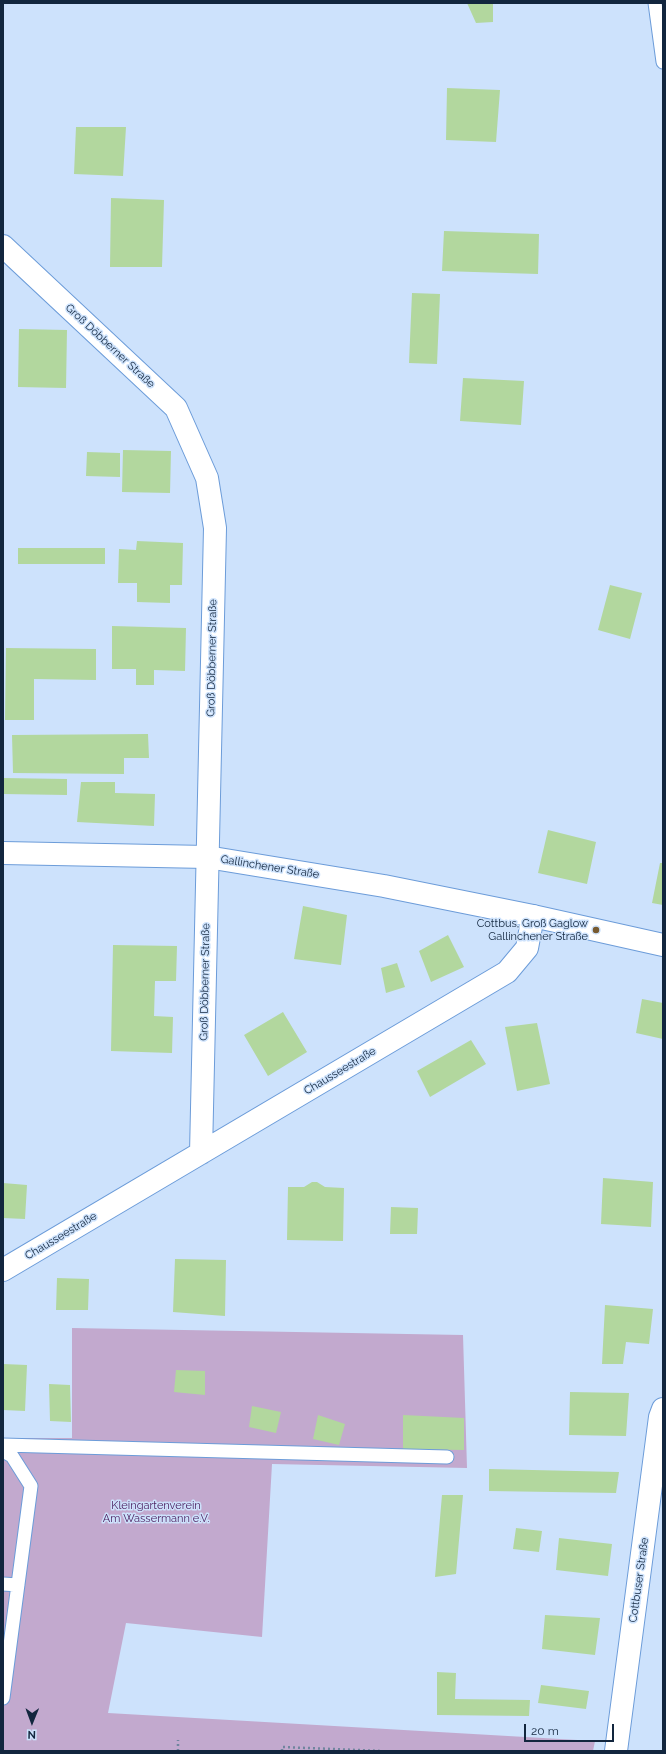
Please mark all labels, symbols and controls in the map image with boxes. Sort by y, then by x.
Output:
street label: Groß Döbberner Straße [63,301,157,391]
street label: Groß Döbberner Straße [204,599,220,717]
street label: Gallinchener Straße [220,853,320,881]
place label: Cottbus, Groß Gaglow Gallinchener Straße [477,917,588,943]
street label: Groß Döbberner Straße [197,923,213,1041]
marker: Cottbus, Groß Gaglow Gallinchener Straße [591,925,601,935]
street label: Chausseestraße [302,1044,378,1098]
street label: Chausseestraße [23,1209,99,1263]
park label: Kleingartenverein Am Wassermann e.V. [103,1499,209,1525]
street label: Cottbuser Straße [626,1537,652,1623]
north arrow [12,1702,52,1742]
scale bar [526,1716,616,1742]
text: 20 m [531,1724,559,1738]
text: N [27,1728,36,1741]

